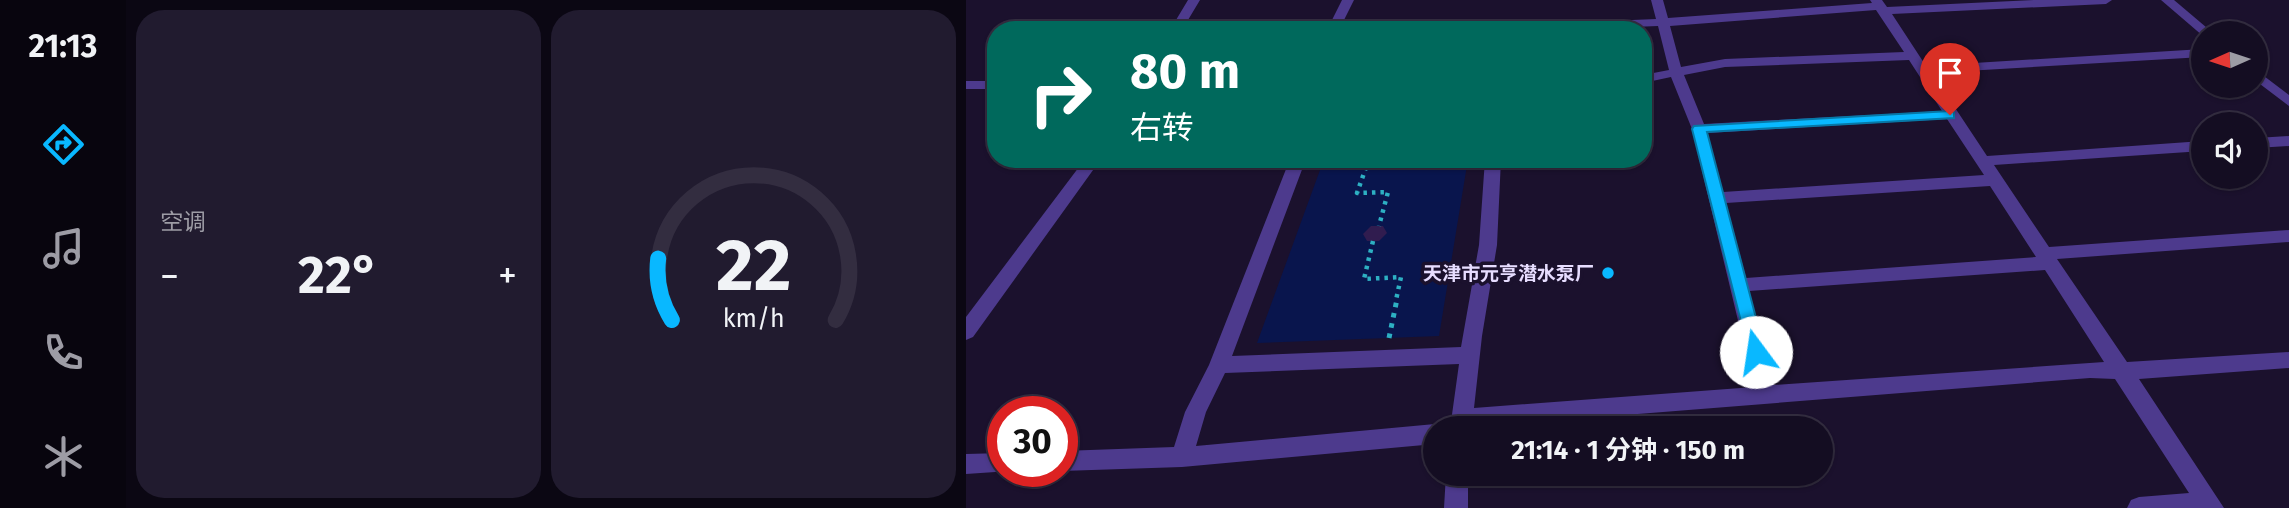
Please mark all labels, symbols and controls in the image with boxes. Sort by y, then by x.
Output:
north arrow [2191,21,2268,98]
map controls [2191,21,2268,189]
text: 21:13 [29,27,97,65]
text: 80 m [1130,42,1240,101]
pin [1920,43,1980,115]
icon: right [1015,49,1106,140]
icon: arrive [1931,54,1969,92]
text: 右转 [1130,109,1194,147]
button: sound [2191,112,2268,189]
icon: directions [39,120,88,169]
text: 空调 [160,208,206,236]
text: 22 [716,222,791,309]
icon: music [39,224,88,273]
text: 22° [298,244,379,307]
text: − [160,253,179,299]
text: + [498,253,517,299]
place label: 天津市元亨潜水泵厂 [1423,262,1594,285]
marker: 天津市元亨潜水泵厂 [1600,265,1616,281]
text: km/h [723,304,784,334]
position arrow [1719,315,1793,389]
icon: phone [39,328,88,377]
speed limit sign: 30 [987,396,1078,487]
icon: climate [39,432,88,481]
text: 21:14 · 1 分钟 · 150 m [1511,435,1745,466]

